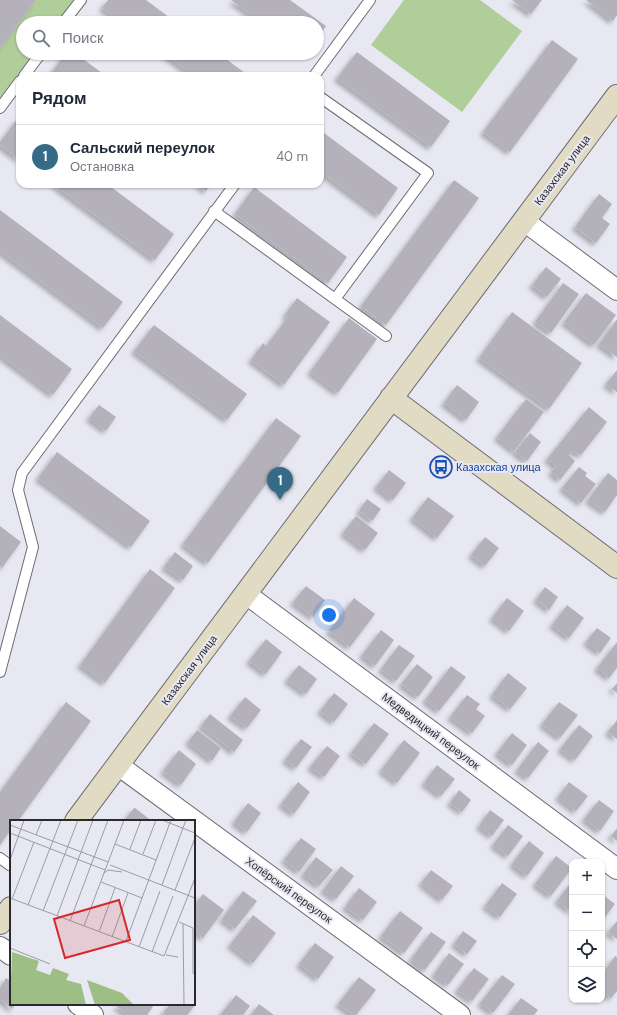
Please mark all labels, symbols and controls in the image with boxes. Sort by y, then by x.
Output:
search box [16,16,324,60]
icon: search [30,27,52,49]
text: Поиск [62,28,104,48]
text: Рядом [32,87,87,109]
street label: Казахская улица [531,131,594,208]
text: Сальский переулок [70,138,215,158]
text: 1 [43,148,47,165]
text: 40 m [276,148,308,165]
text: Остановка [70,158,134,175]
bus stop icon: Казахская улица [428,454,454,480]
place label: Казахская улица [456,460,542,474]
pin: 1 [267,467,293,500]
your location [319,605,339,625]
street label: Казахская улица [158,631,221,708]
street label: Медведицкий переулок [379,690,483,773]
inset map [10,820,195,1005]
street label: Хопёрский переулок [243,854,335,926]
map controls [569,859,605,1003]
button: + [569,859,605,895]
button: − [569,895,605,931]
button: locate [569,931,605,967]
button: layers [569,967,605,1003]

